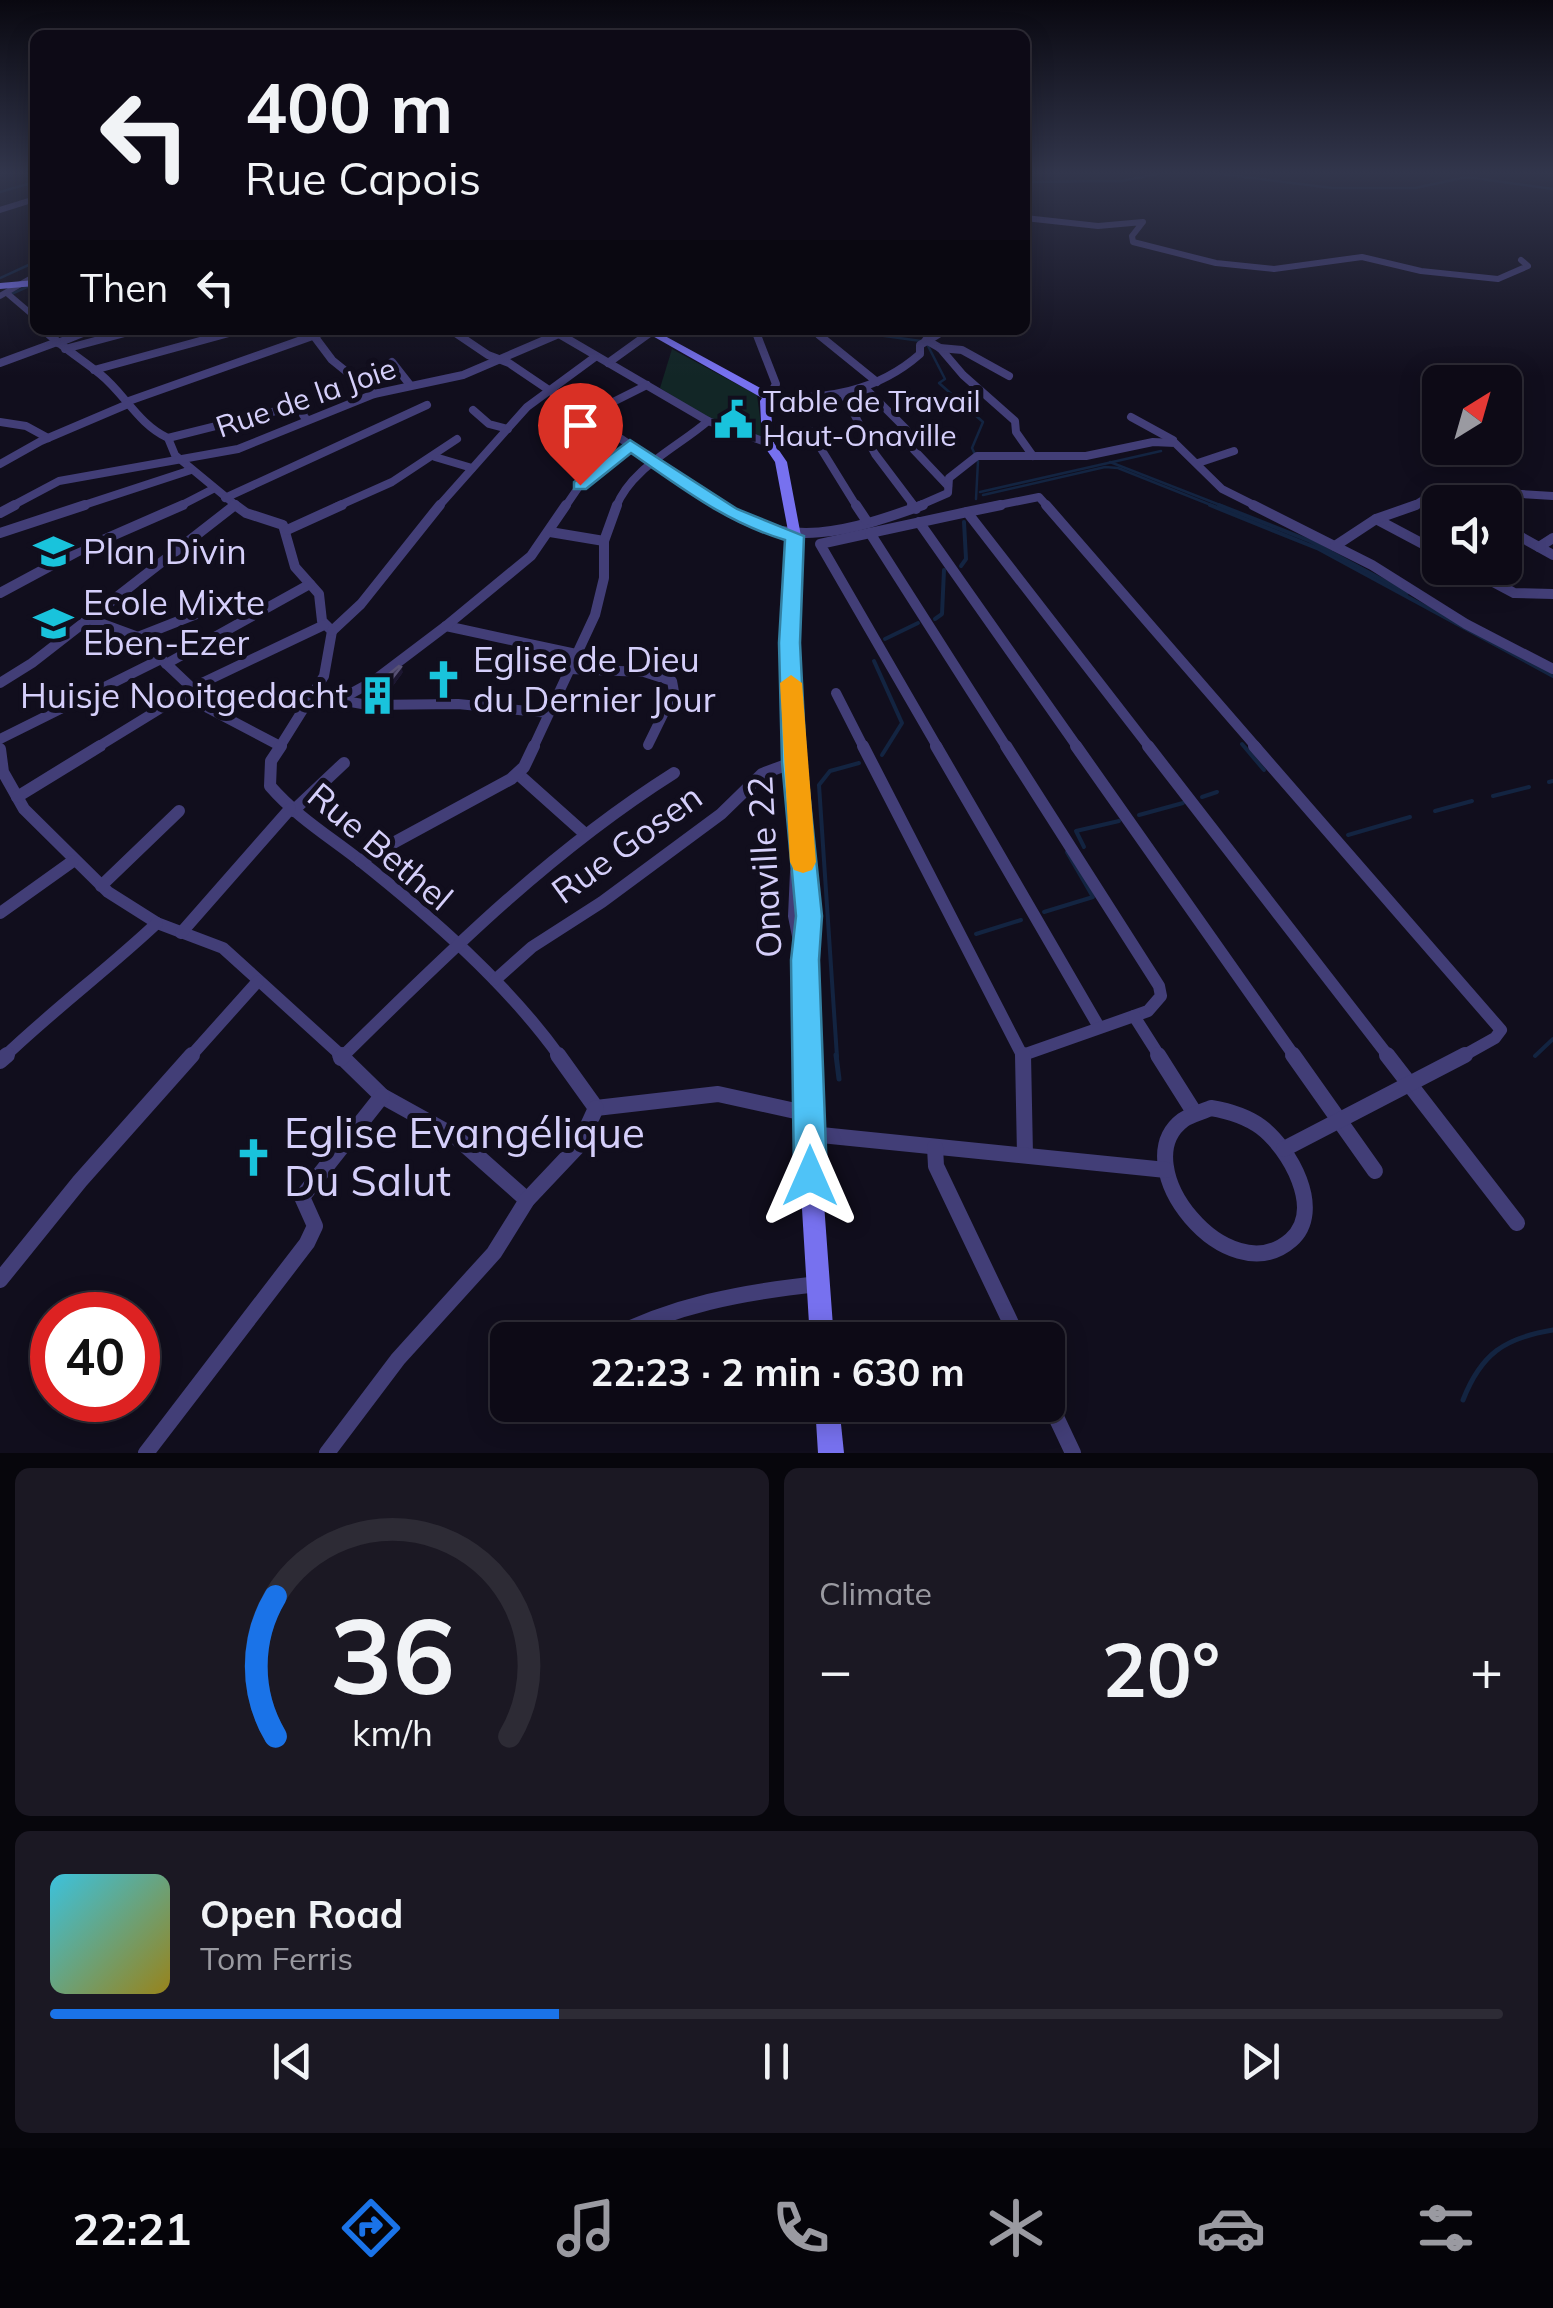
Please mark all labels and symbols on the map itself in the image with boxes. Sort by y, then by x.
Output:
street label: Rue de la Joie [211,349,401,446]
north arrow [1422,365,1522,465]
place label: Table de Travail Haut-Onaville [763,382,981,454]
pin [538,383,623,486]
public building icon: Table de Travail Haut-Onaville [712,398,754,440]
place label: Plan Divin [83,529,247,573]
school or university icon: Plan Divin [32,531,74,573]
place label: Ecole Mixte Eben-Ezer [83,580,265,664]
school or university icon: Ecole Mixte Eben-Ezer [32,602,74,644]
place label: Eglise de Dieu du Dernier Jour [473,637,716,721]
church icon: Eglise de Dieu du Dernier Jour [422,659,464,701]
place label: Huisje Nooitgedacht [20,673,348,717]
building icon: Huisje Nooitgedacht [357,675,399,717]
street label: Rue Bethel [299,773,462,920]
street label: Rue Gosen [543,774,710,912]
street label: Onaville 22 [737,775,791,959]
place label: Eglise Evangélique Du Salut [284,1106,645,1207]
position arrow [758,1124,862,1228]
church icon: Eglise Evangélique Du Salut [233,1136,275,1178]
speed limit sign: 40 [30,1292,160,1422]

